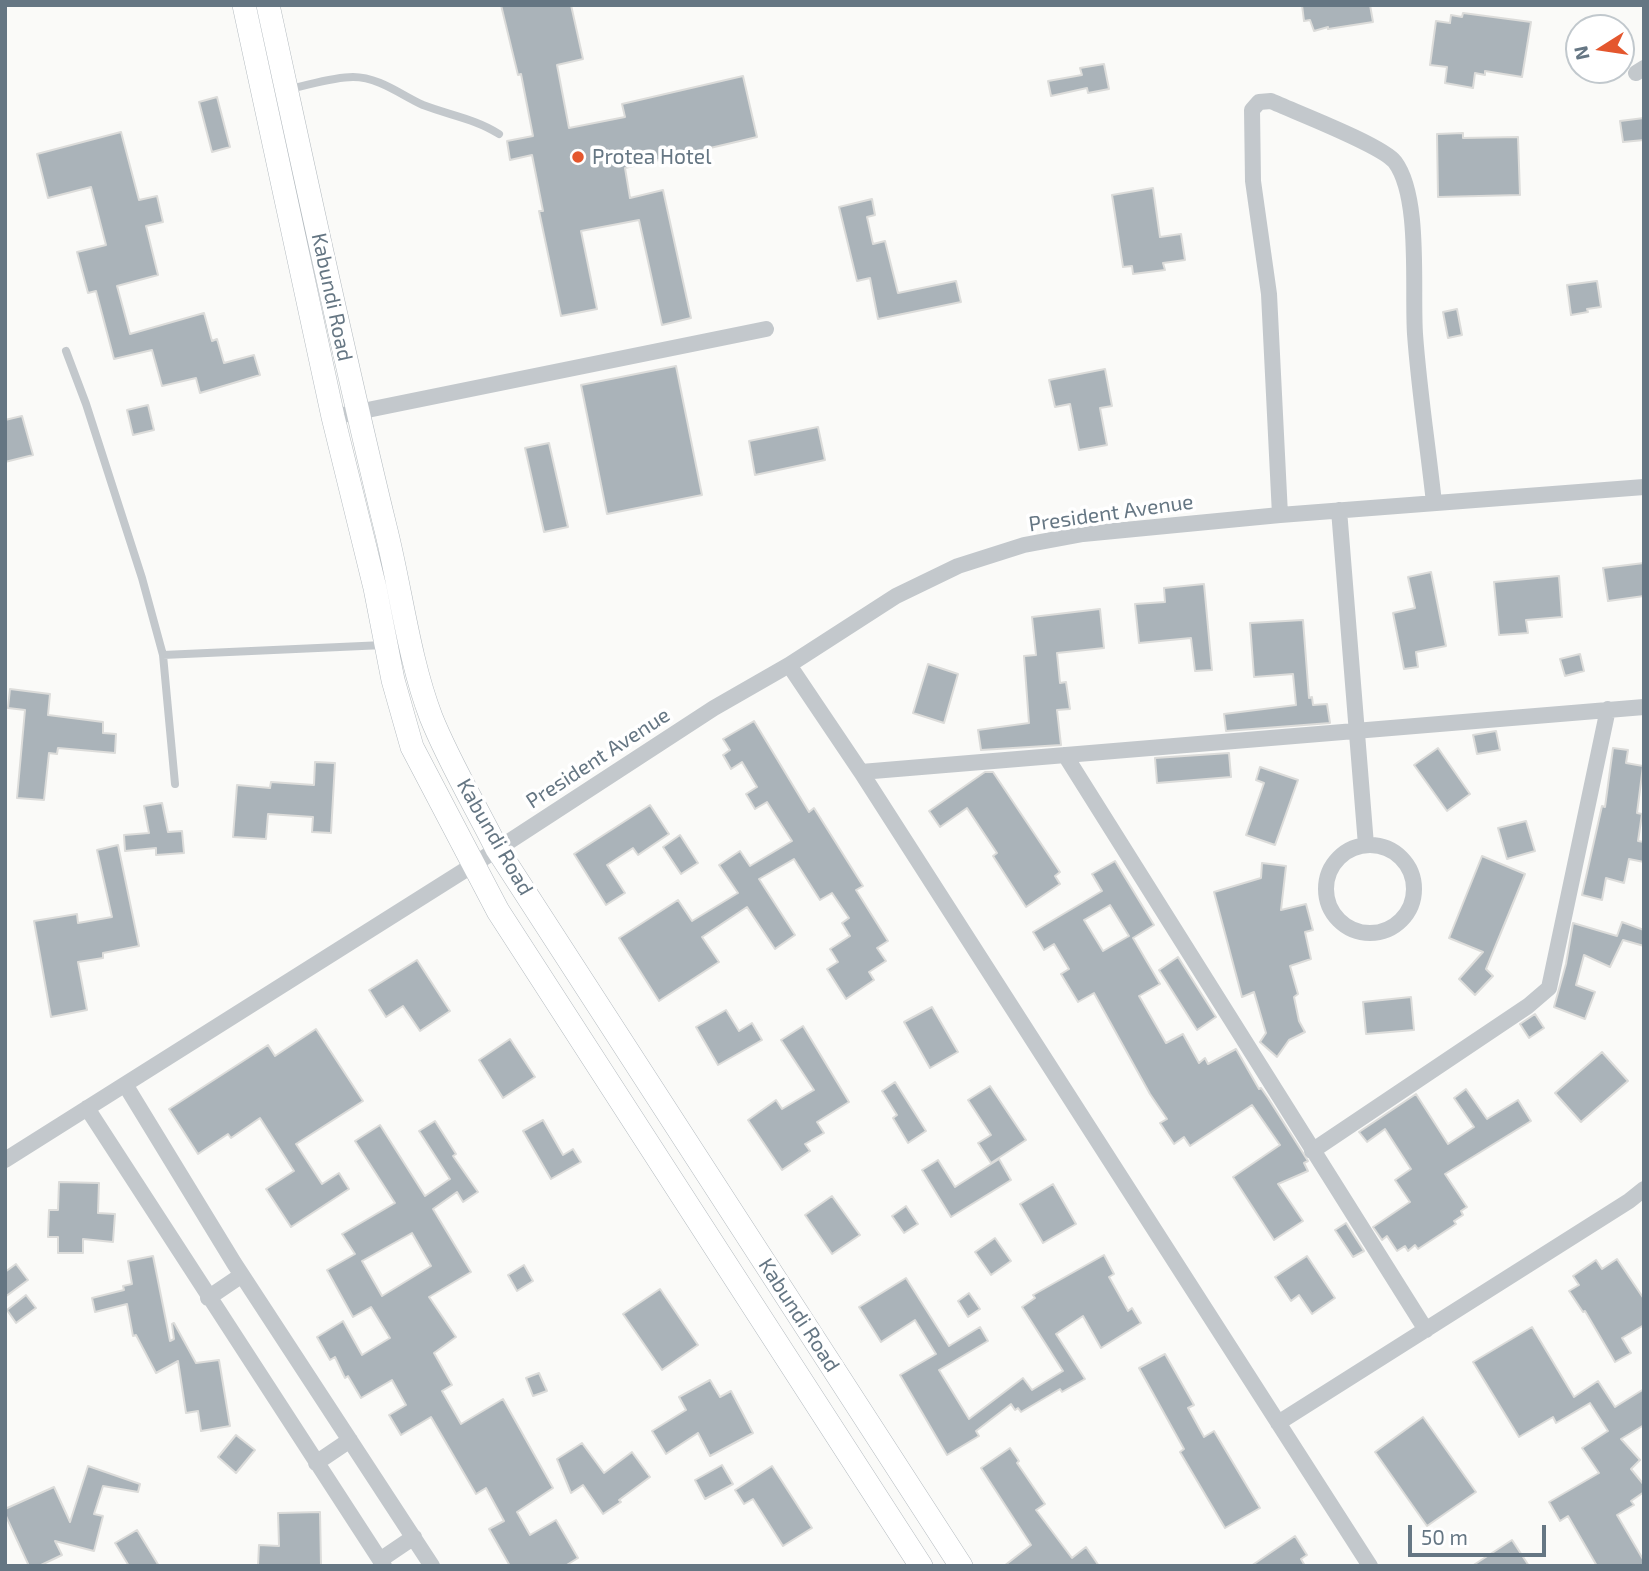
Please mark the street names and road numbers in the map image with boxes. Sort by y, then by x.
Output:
street label: Kabundi Road [306,231,358,363]
street label: President Avenue [1027,489,1195,537]
street label: President Avenue [521,702,675,814]
street label: Kabundi Road [451,774,539,900]
street label: Kabundi Road [753,1253,845,1377]

